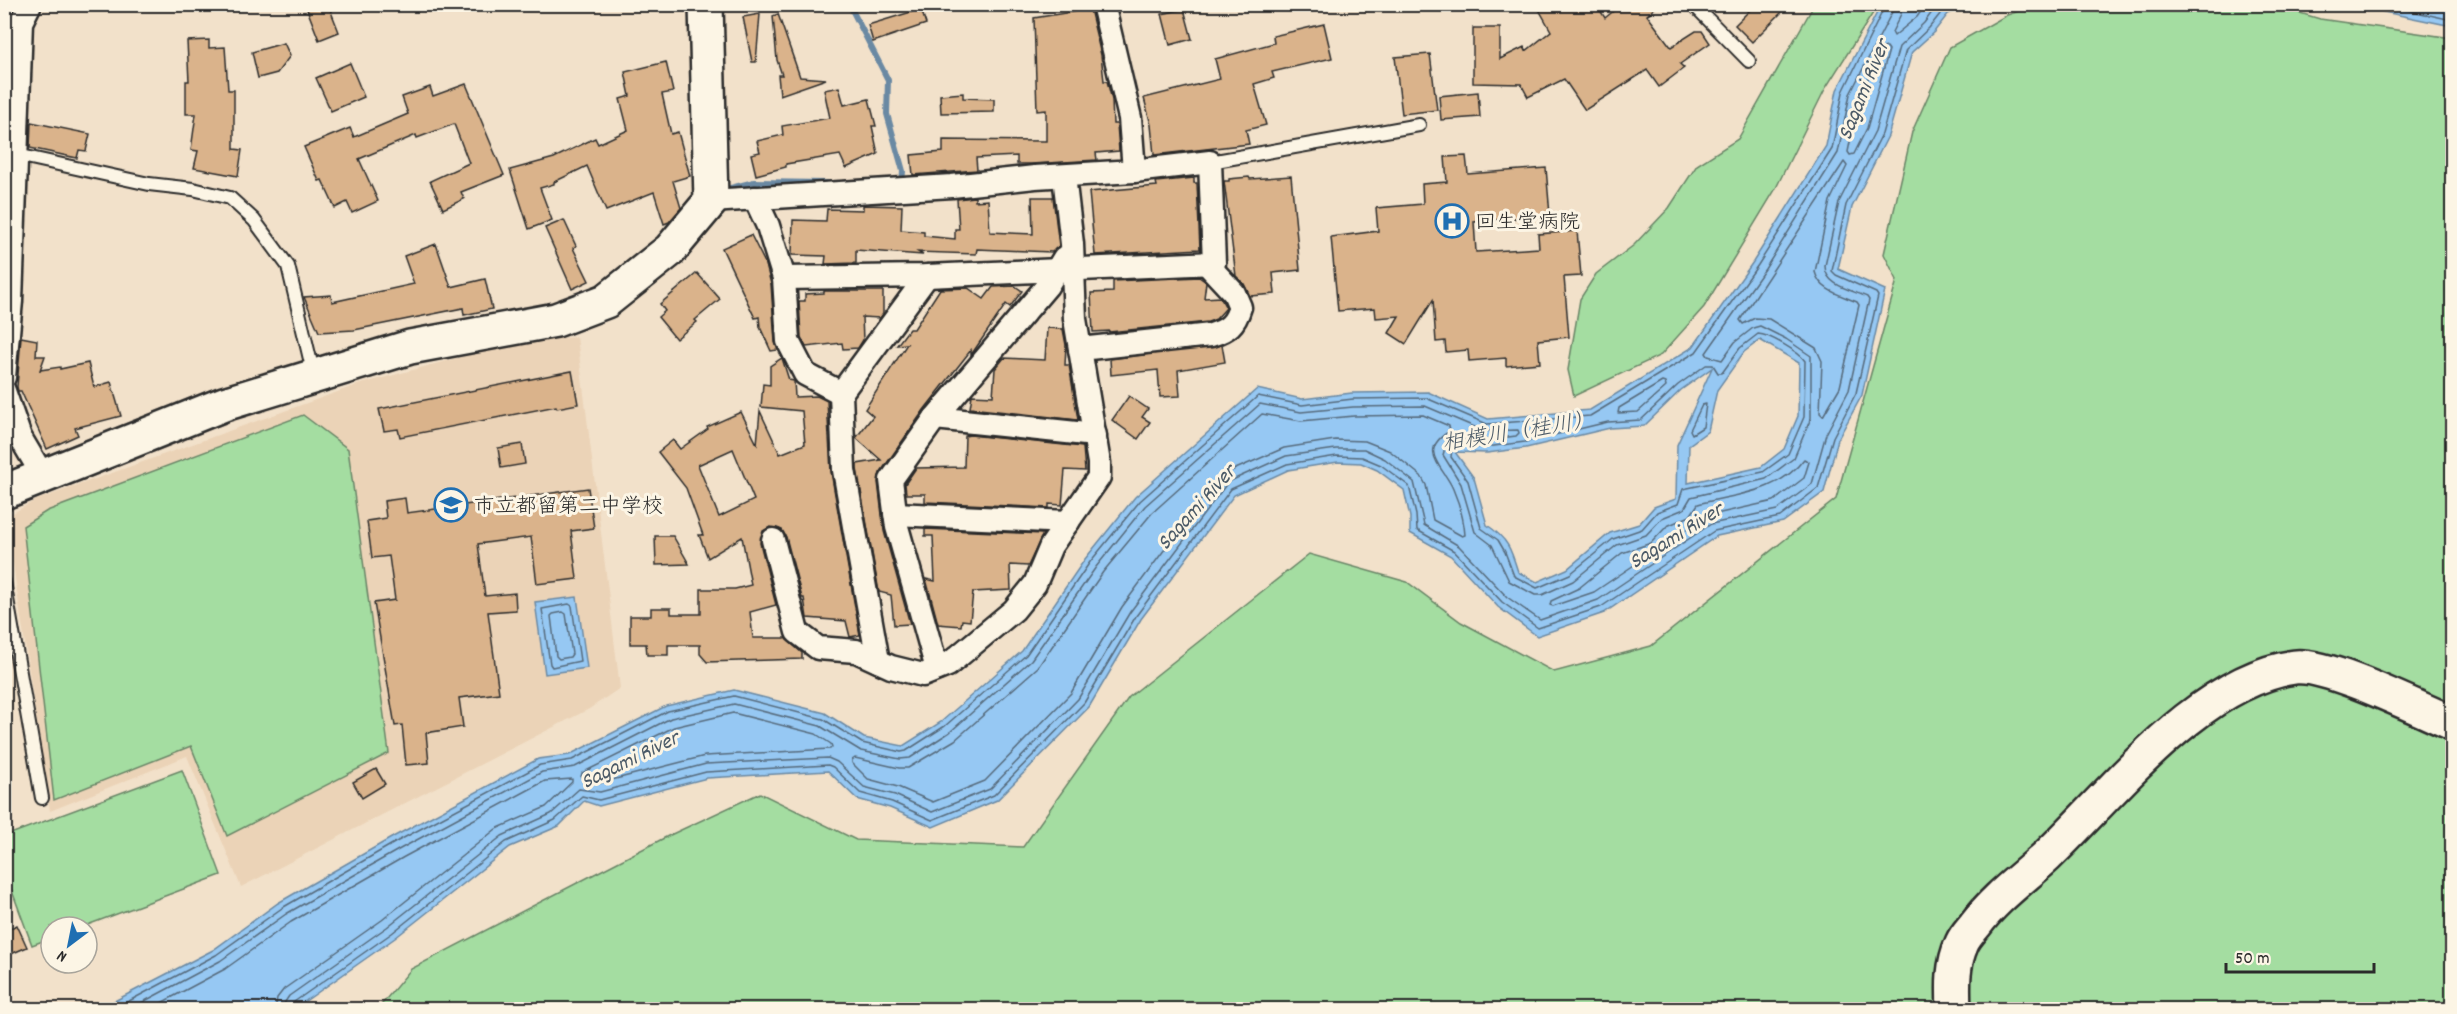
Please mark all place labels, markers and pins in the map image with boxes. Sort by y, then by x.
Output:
hospital icon: 回生堂病院 [1434,203,1470,239]
place label: 回生堂病院 [1475,209,1580,239]
school or university icon: 市立都留第二中学校 [433,487,469,523]
place label: 市立都留第二中学校 [474,493,663,523]

